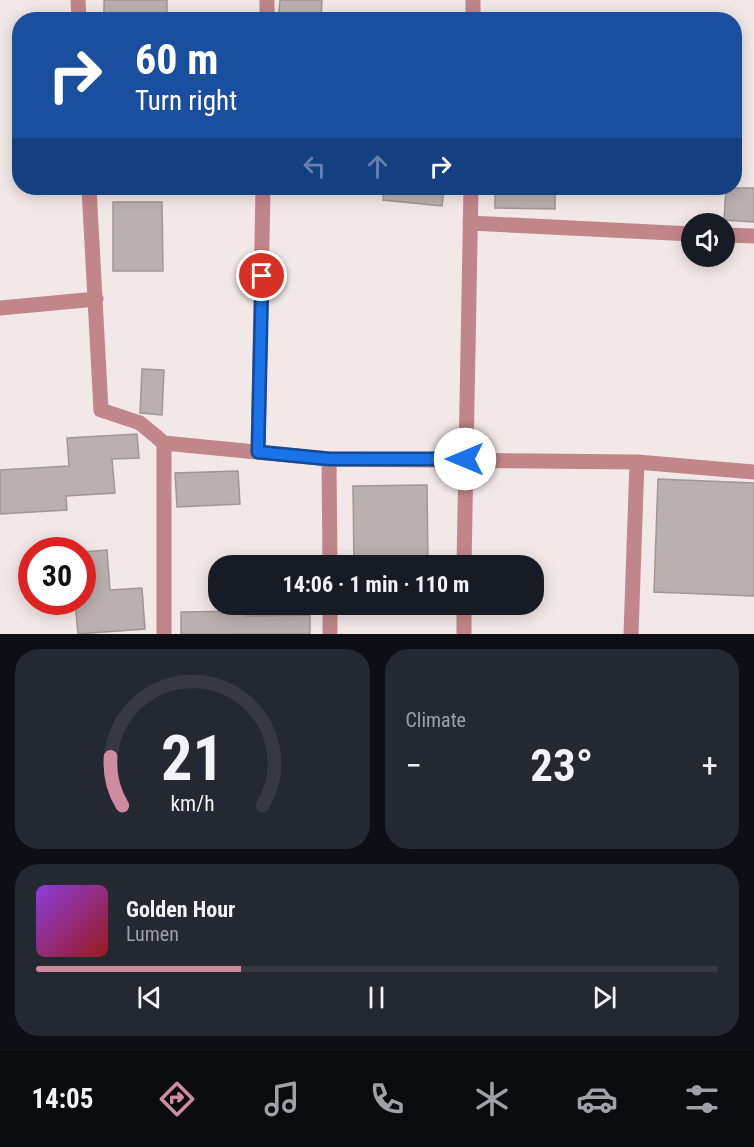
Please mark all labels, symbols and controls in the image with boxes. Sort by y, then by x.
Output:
text: 60 m [135,35,218,84]
icon: right [36,36,114,114]
text: Turn right [135,85,237,117]
icon: left [298,150,331,183]
icon: ahead [361,150,394,183]
icon: right [424,150,457,183]
map controls [681,213,735,267]
button: sound [681,213,735,267]
pin [236,250,287,301]
icon: arrive [245,259,278,292]
position arrow [433,427,497,491]
speed limit sign: 30 [18,537,96,615]
text: 14:06 · 1 min · 110 m [283,572,469,597]
text: Climate [406,708,466,732]
text: 21 [161,722,224,795]
text: 23° [530,739,593,792]
text: − [406,746,422,785]
text: + [702,746,718,785]
text: km/h [170,791,214,816]
text: Golden Hour [126,897,235,922]
text: Lumen [126,922,179,946]
icon: previous [133,981,166,1014]
icon: pause [360,981,393,1014]
icon: next [588,981,621,1014]
icon: directions [156,1078,198,1120]
icon: music [261,1078,303,1120]
icon: phone [366,1078,408,1120]
icon: climate [471,1078,513,1120]
icon: car [576,1078,618,1120]
icon: filters [681,1078,723,1120]
text: 14:05 [31,1083,93,1115]

